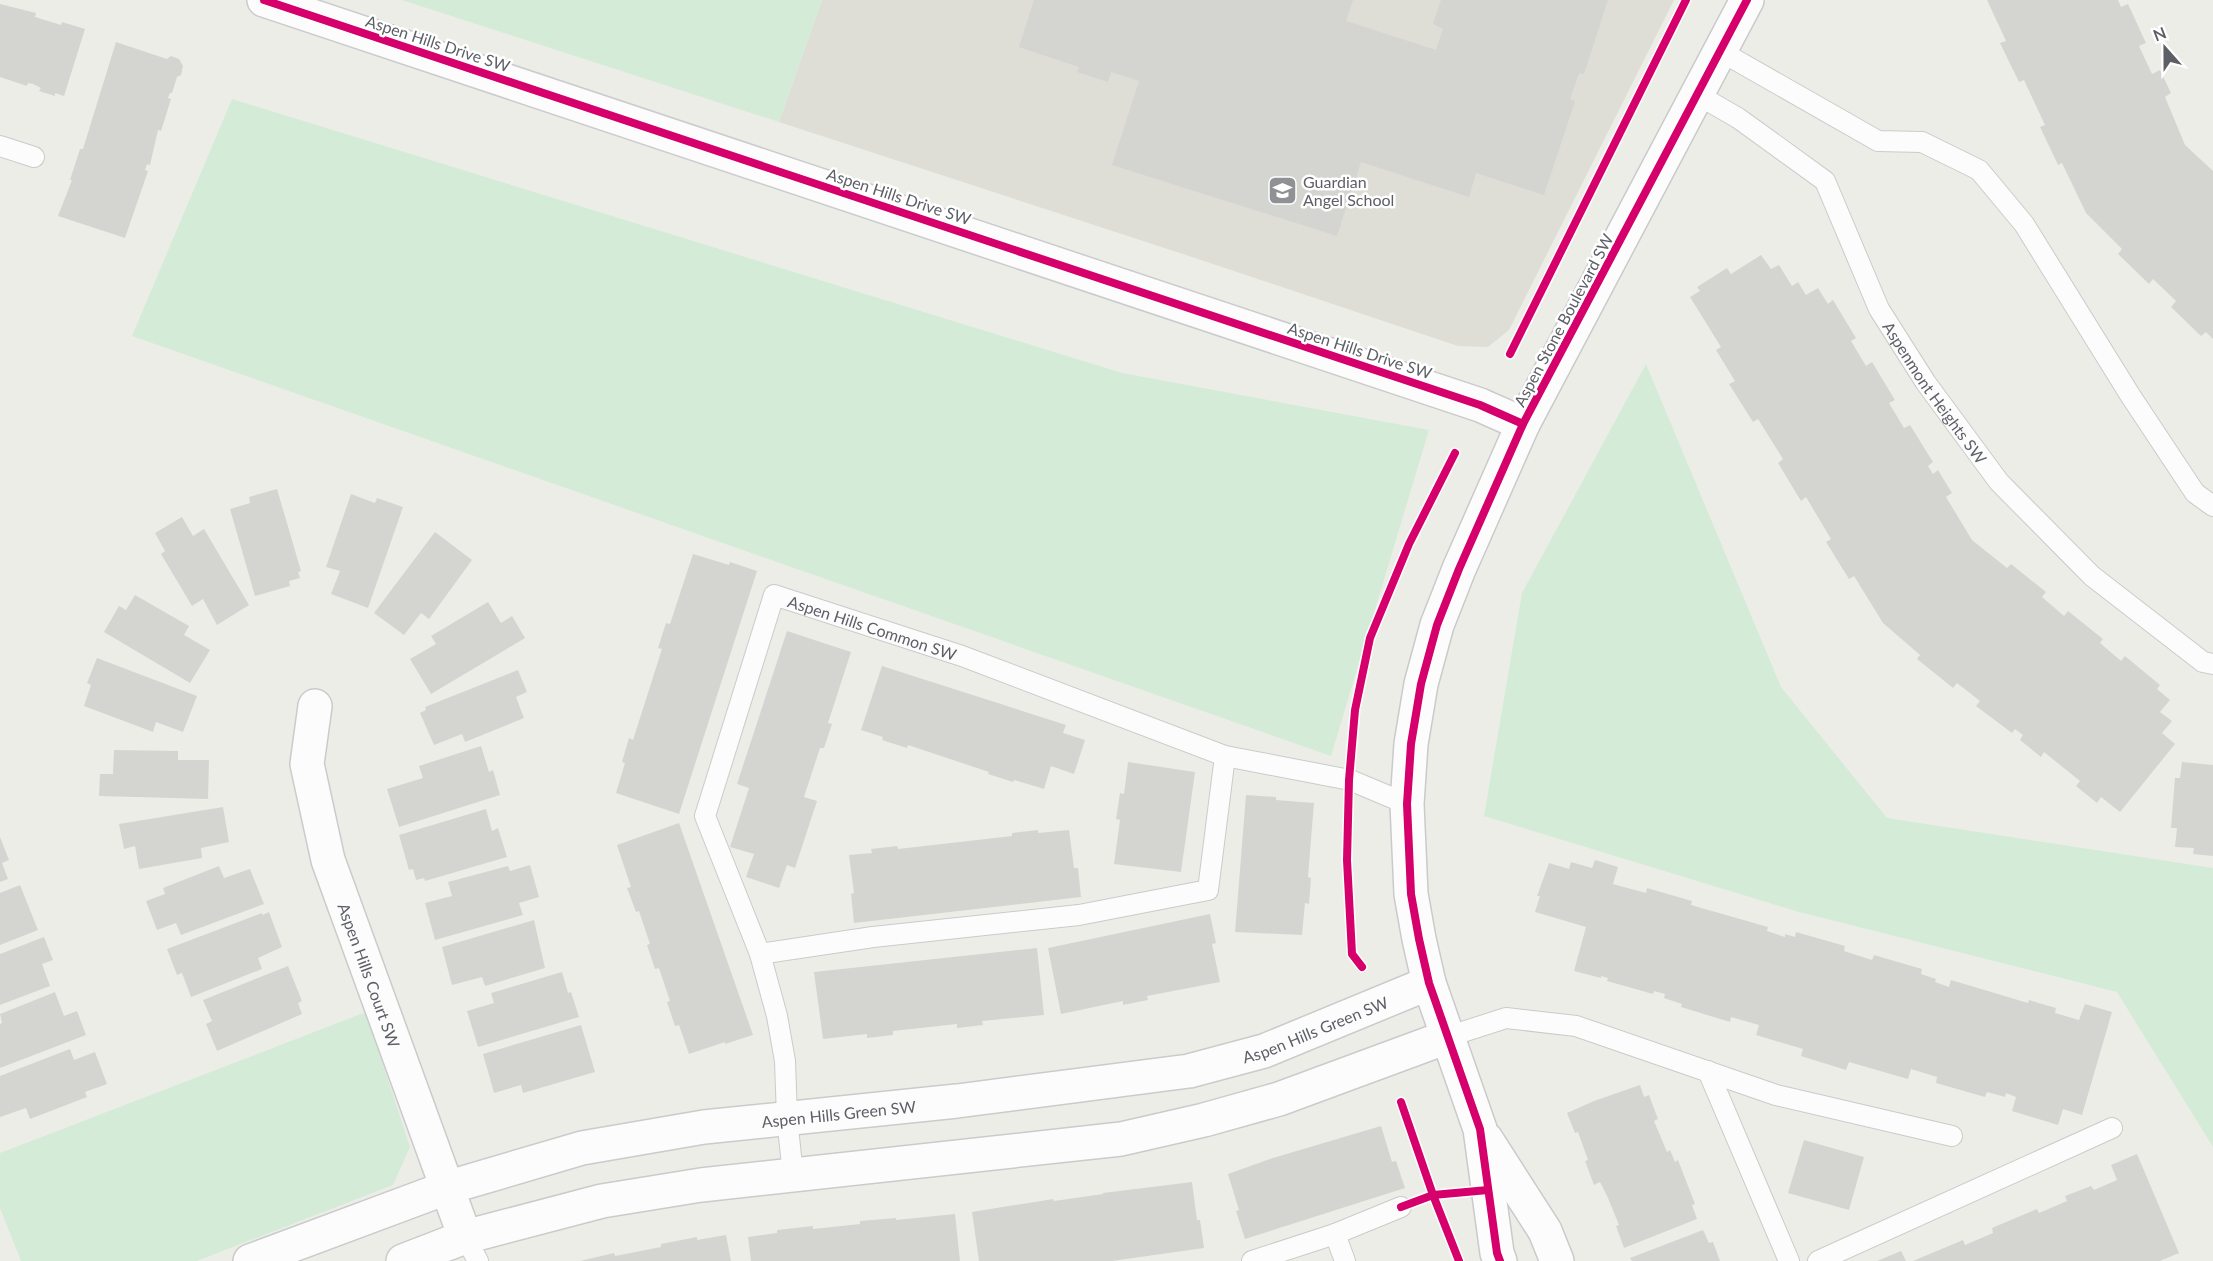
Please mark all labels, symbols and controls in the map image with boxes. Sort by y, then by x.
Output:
street label: Aspen Hills Drive SW [364,11,513,75]
north arrow [2135,18,2195,78]
text: N [2150,22,2169,45]
street label: Aspen Hills Drive SW [825,164,974,228]
place label: Guardian Angel School [1303,172,1394,209]
school or university icon: Guardian Angel School [1266,174,1298,206]
street label: Aspen Stone Boulevard SW [1509,230,1617,410]
street label: Aspen Hills Drive SW [1286,318,1435,382]
street label: Aspenmont Heights SW [1880,318,1992,467]
street label: Aspen Hills Common SW [786,591,960,663]
street label: Aspen Hills Court SW [335,900,405,1050]
street label: Aspen Hills Green SW [1240,991,1391,1066]
street label: Aspen Hills Green SW [760,1096,917,1131]

